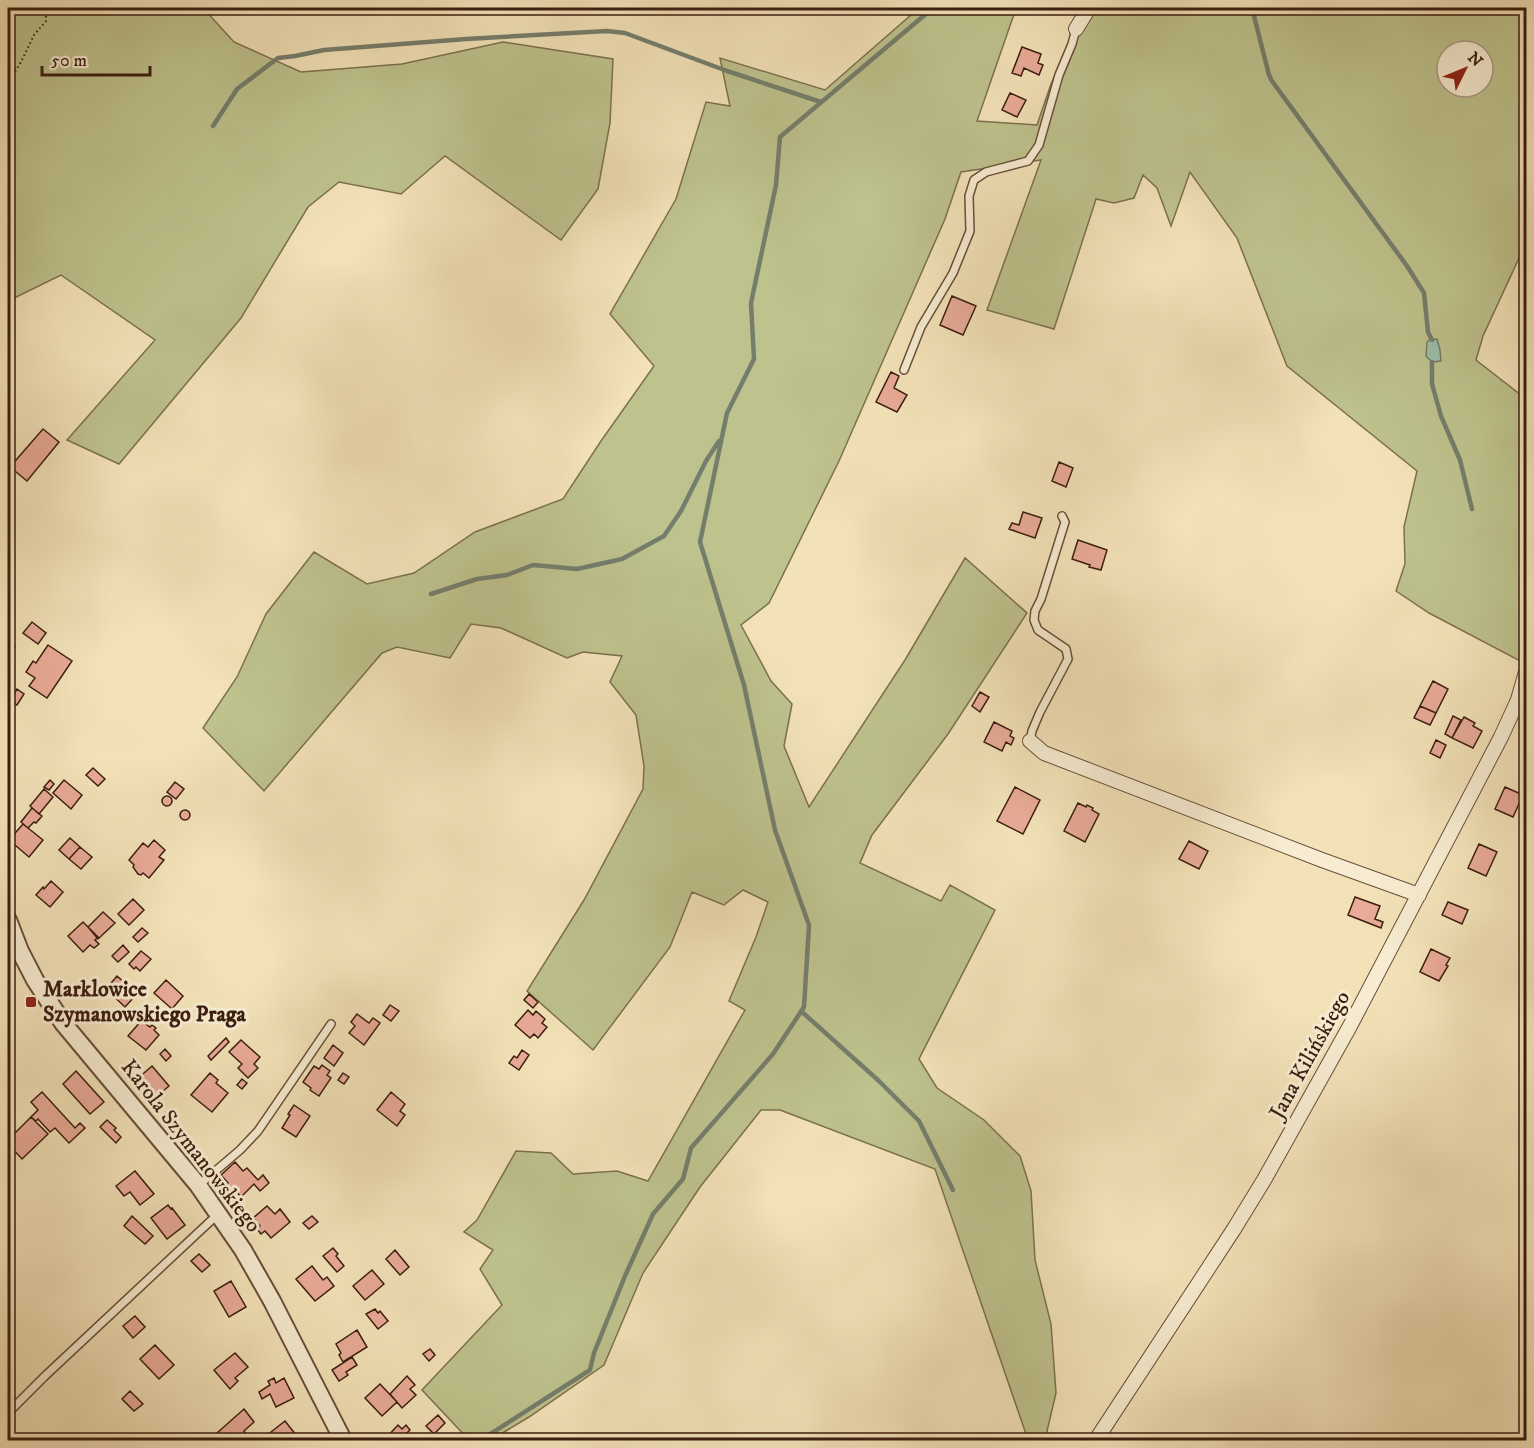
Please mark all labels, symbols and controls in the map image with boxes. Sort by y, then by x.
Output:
scale bar [42,39,150,77]
north arrow [1435,39,1495,99]
text: N [1463,48,1487,71]
text: 50 m [51,50,87,72]
place label: Marklowice Szymanowskiego Praga [43,976,247,1028]
street label: Jana Kilińskiego [1263,986,1356,1126]
marker: Marklowice Szymanowskiego Praga [24,995,38,1009]
street label: Karola Szymanowskiego [115,1054,267,1238]

